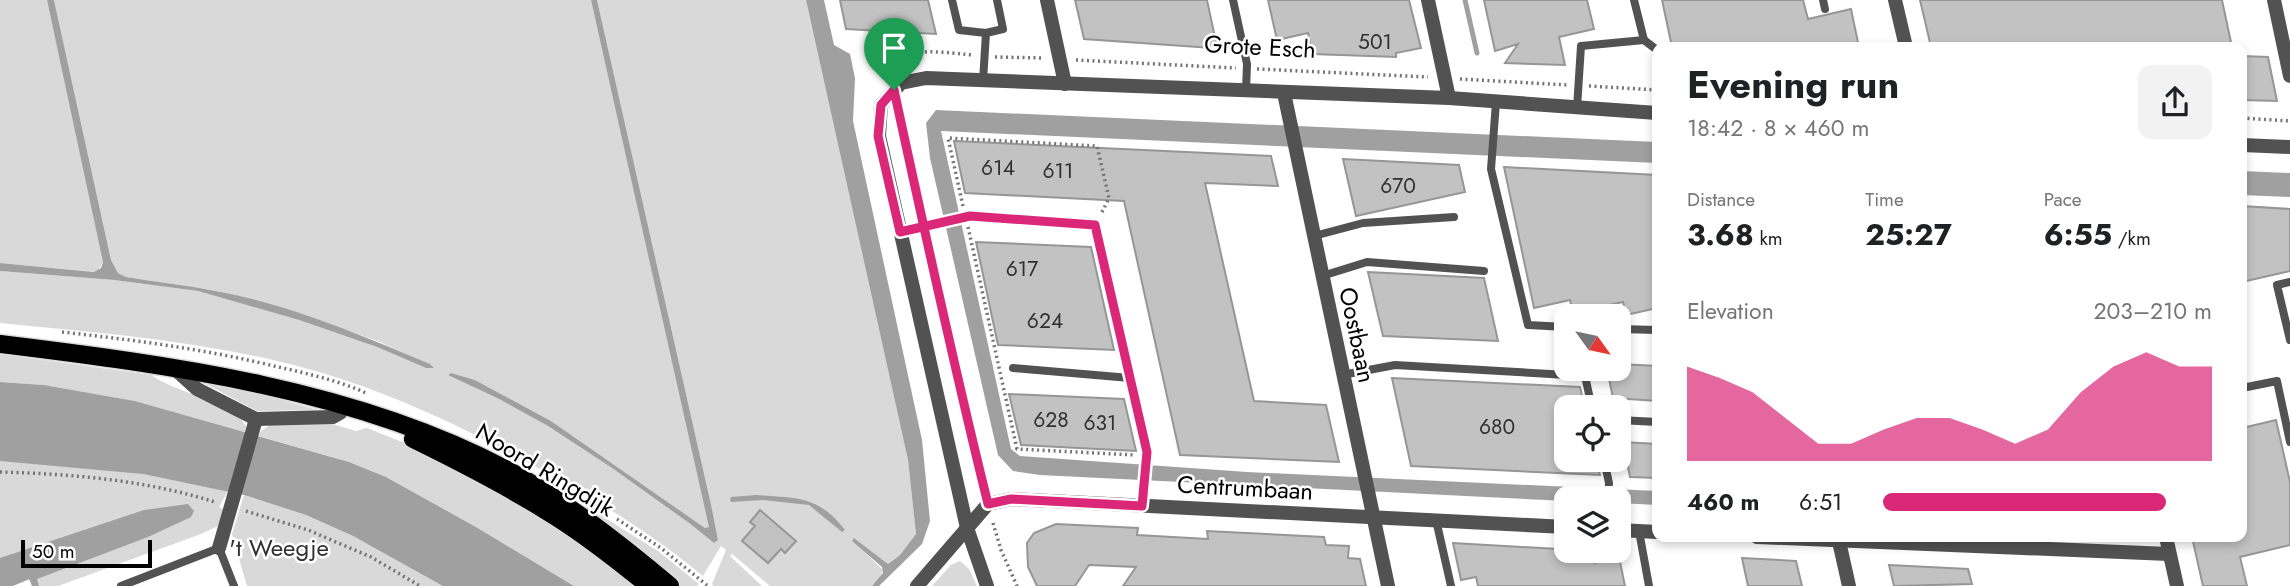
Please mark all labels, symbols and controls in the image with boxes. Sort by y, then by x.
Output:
pin [864,18,924,90]
street label: Grote Esch [1203,26,1317,67]
house number: 501 [1358,27,1392,57]
icon: arrive [875,29,913,67]
text: Evening run [1687,57,1899,112]
button: share [2138,65,2212,139]
text: 18:42 · 8 × 460 m [1687,111,1869,145]
house number: 614 [981,153,1015,183]
house number: 611 [1043,156,1074,186]
house number: 670 [1380,171,1416,201]
text: Distance [1687,186,1755,213]
text: Time [1865,186,1904,213]
text: Pace [2044,186,2082,213]
text: 3.68 [1687,213,1754,256]
text: 25:27 [1865,213,1952,256]
text: 6:55 [2044,213,2112,256]
text: km [1754,225,1783,252]
text: /km [2112,225,2151,252]
house number: 617 [1006,254,1038,284]
street label: Oostbaan [1330,284,1385,386]
text: Elevation [1687,294,1774,328]
text: 203–210 m [2093,294,2212,328]
north arrow [1554,304,1631,382]
map controls [1554,304,1631,563]
house number: 624 [1027,306,1063,336]
button: locate [1554,395,1631,472]
house number: 628 [1033,405,1069,435]
house number: 631 [1083,408,1117,438]
house number: 680 [1479,412,1515,442]
street label: Noord Ringdijk [469,414,622,525]
street label: Centrumbaan [1176,466,1314,509]
text: 460 m [1687,485,1759,519]
text: 6:51 [1799,485,1842,519]
button: layers [1554,486,1631,563]
park label: 't Weegje [229,530,329,565]
scale bar [21,537,152,569]
text: 50 m [32,538,75,565]

